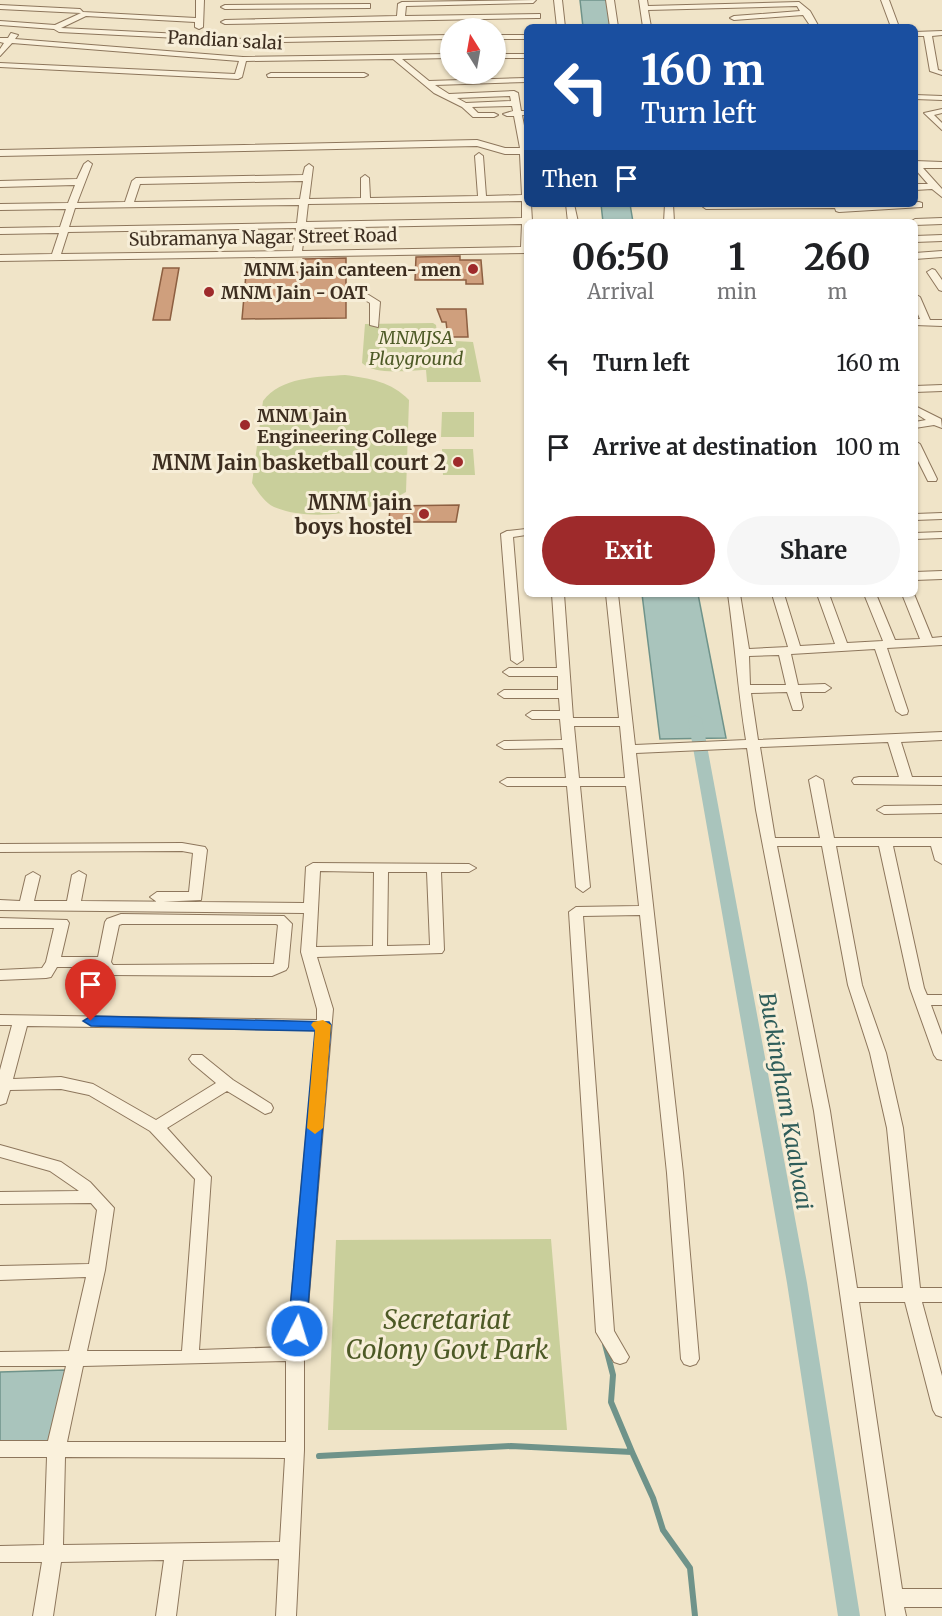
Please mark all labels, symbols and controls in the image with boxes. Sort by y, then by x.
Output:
north arrow [440,18,506,84]
map controls [440,18,506,84]
street label: Pandian salai [167,25,283,55]
text: 160 m [641,44,765,96]
icon: left [542,48,620,126]
text: Turn left [641,96,756,130]
icon: arrive [610,162,643,195]
text: Then [542,165,598,193]
street label: Subramanya Nagar Street Road [129,223,398,251]
text: 06:50 [571,235,670,280]
text: 1 [729,235,745,280]
text: 260 [804,235,871,280]
place label: MNM jain canteen- men [244,258,461,281]
marker: MNM jain canteen- men [466,262,480,276]
text: Arrival [587,279,654,304]
text: min [717,279,757,304]
text: m [827,279,847,304]
place label: MNM Jain - OAT [221,281,368,304]
marker: MNM Jain - OAT [202,285,216,299]
park label: MNMJSA Playground [369,326,464,370]
icon: left [542,347,575,380]
text: Turn left [593,349,690,377]
text: 160 m [836,349,900,377]
place label: MNM Jain Engineering College [257,404,437,448]
marker: MNM Jain Engineering College [238,418,252,432]
icon: arrive [542,431,575,464]
text: Arrive at destination [593,433,817,461]
text: 100 m [835,433,900,461]
place label: MNM Jain basketball court 2 [152,449,446,476]
marker: MNM Jain basketball court 2 [451,455,465,469]
place label: MNM jain boys hostel [295,489,412,540]
marker: MNM jain boys hostel [417,507,431,521]
button: Exit [542,516,715,585]
button: Share [727,516,900,585]
pin [65,959,116,1021]
icon: arrive [74,968,107,1001]
water label: Buckingham Kaalvaai [753,990,819,1212]
position arrow [265,1299,329,1363]
park label: Secretariat Colony Govt Park [346,1303,548,1366]

